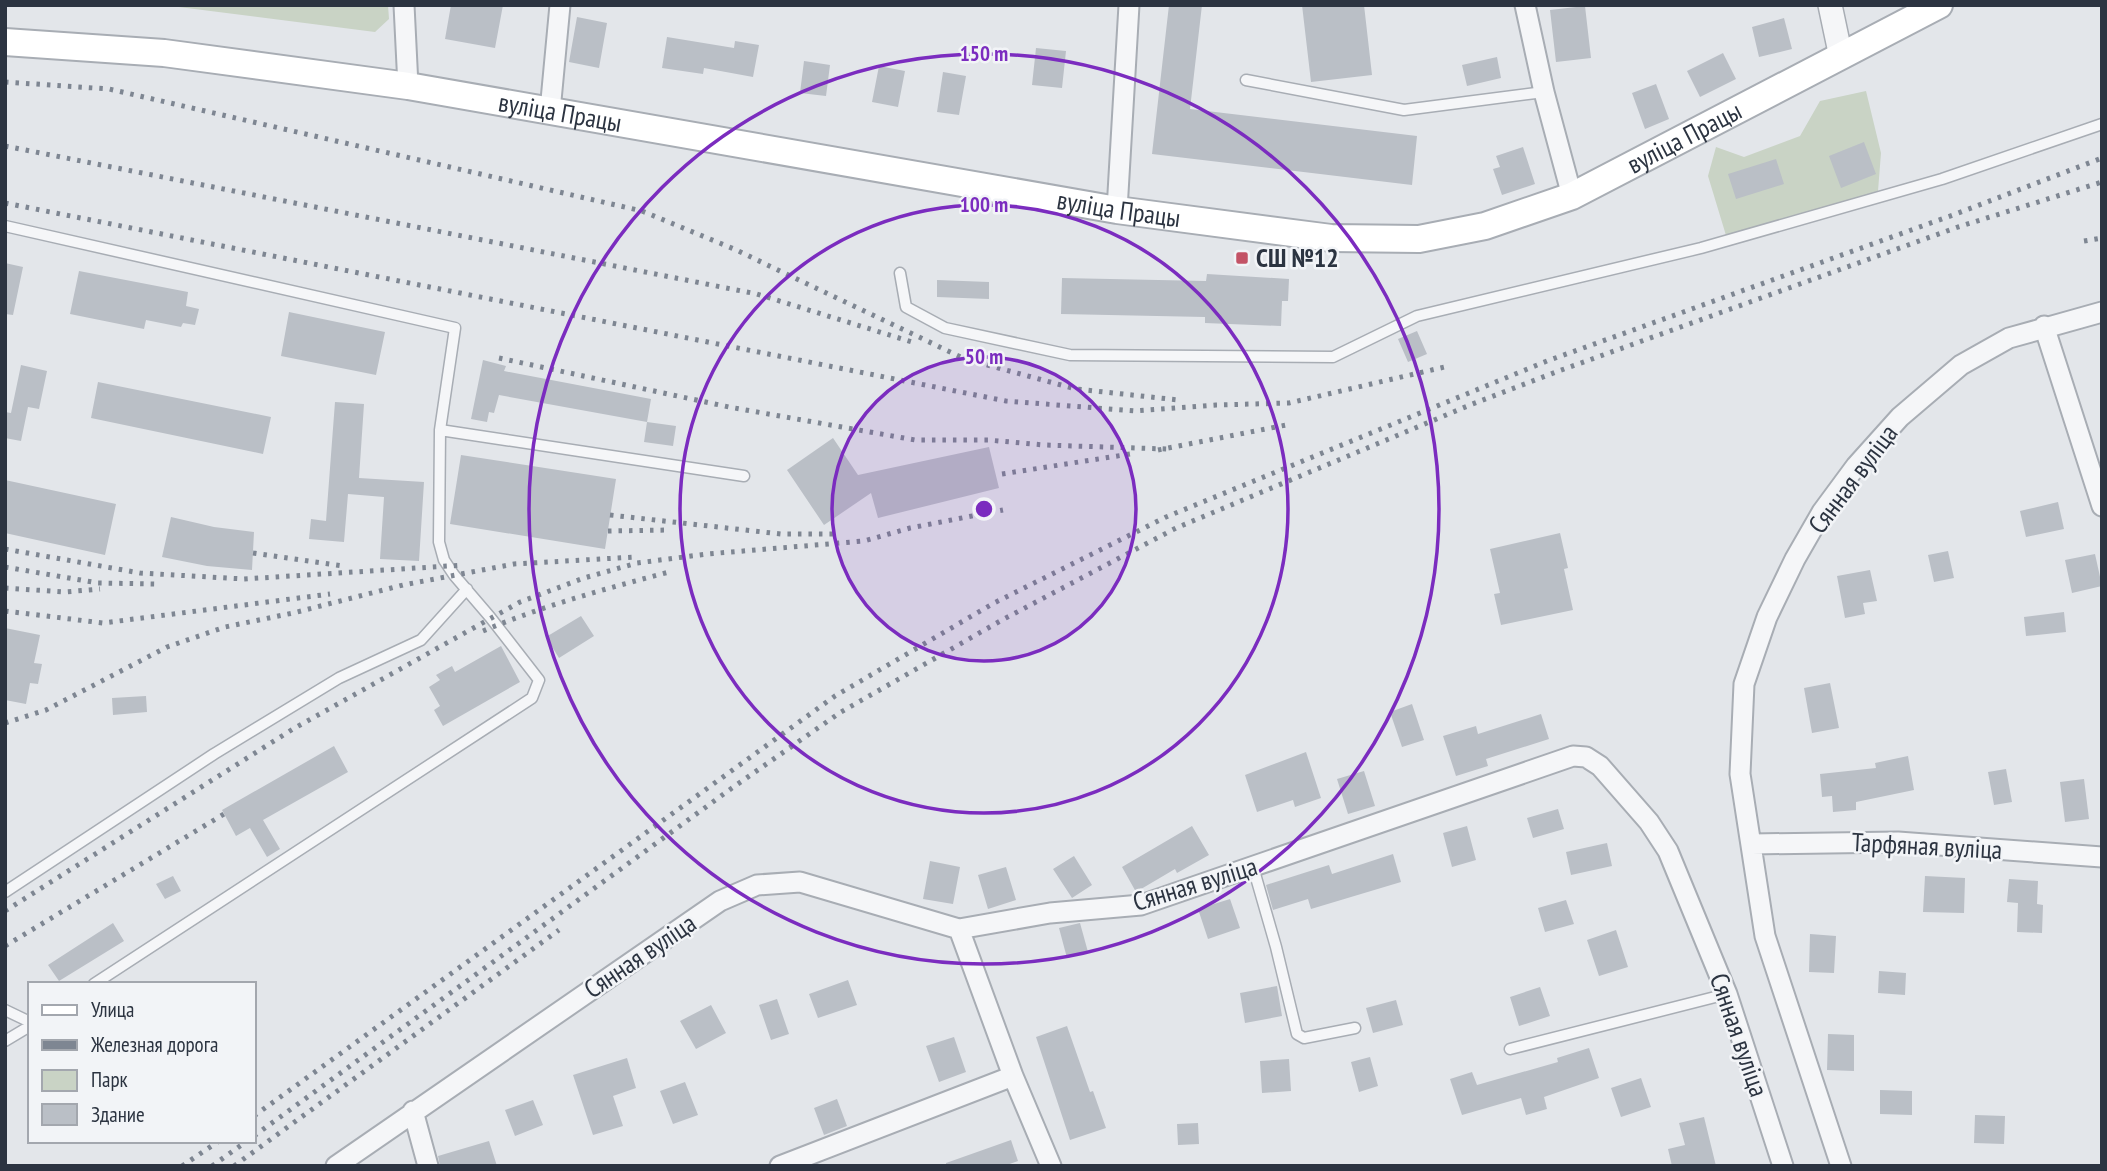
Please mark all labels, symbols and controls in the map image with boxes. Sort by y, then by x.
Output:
text: 150 m [960,40,1008,67]
street label: вуліца Працы [496,85,624,139]
street label: вуліца Працы [1621,94,1747,181]
street label: вуліца Працы [1055,183,1183,234]
text: 100 m [960,191,1008,218]
place label: СШ №12 [1256,241,1339,274]
marker: СШ №12 [1234,250,1250,266]
text: 50 m [965,343,1003,370]
street label: Сянная вуліца [1801,418,1904,540]
centre of rings [972,497,996,521]
street label: Тарфяная вуліца [1851,825,2003,866]
street label: Сянная вуліца [1129,849,1261,918]
street label: Сянная вуліца [577,906,702,1005]
street label: Сянная вуліца [1703,969,1776,1101]
legend [28,982,256,1143]
text: Улица [91,996,134,1023]
text: Железная дорога [90,1031,218,1058]
text: Парк [91,1066,128,1093]
text: Здание [91,1101,145,1128]

